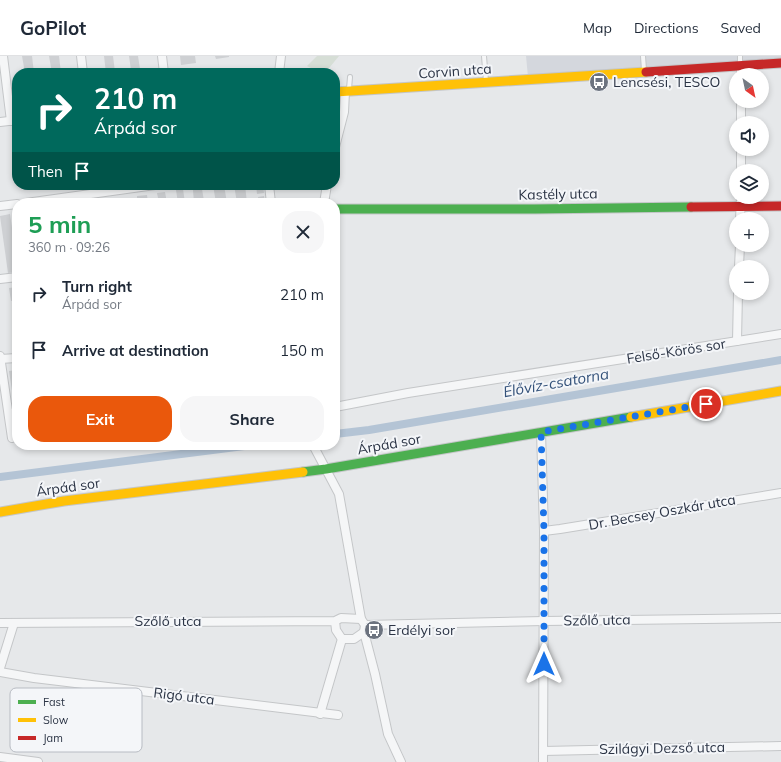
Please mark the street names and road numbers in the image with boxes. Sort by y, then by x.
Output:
street label: Corvin utca [418,59,492,83]
street label: Kastély utca [518,184,598,204]
street label: Felső-Körös sor [625,334,728,368]
street label: Árpád sor [356,429,423,458]
street label: Árpád sor [35,473,102,500]
street label: Dr. Becsey Oszkár utca [587,490,737,534]
street label: Szőlő utca [563,610,631,630]
street label: Szőlő utca [135,612,202,630]
street label: Rigó utca [152,683,216,709]
street label: Szilágyi Dezső utca [599,738,725,758]

